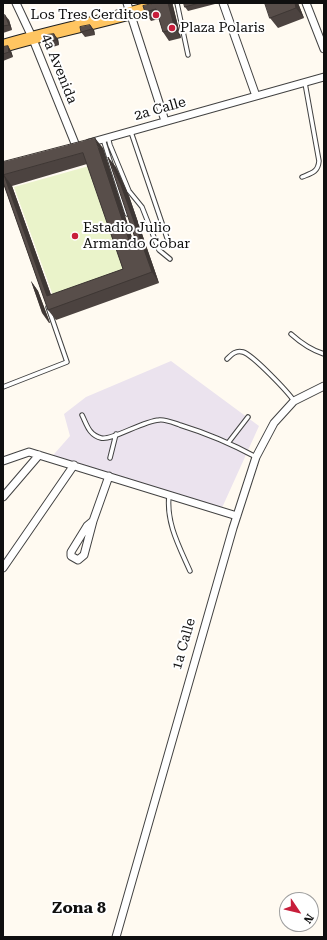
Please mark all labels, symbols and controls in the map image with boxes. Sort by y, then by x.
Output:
place label: Los Tres Cerditos [31,7,148,23]
marker: Los Tres Cerditos [151,10,161,20]
place label: Plaza Polaris [180,20,265,36]
marker: Plaza Polaris [167,23,177,33]
street label: 4a Avenida [37,32,81,106]
street label: 2a Calle [132,94,188,124]
place label: Estadio Julio Armando Cobar [83,220,190,252]
marker: Estadio Julio Armando Cobar [70,231,80,241]
street label: 1a Calle [169,616,199,672]
north arrow [279,892,319,932]
district label: Zona 8 [52,898,106,918]
text: N [301,911,316,926]

